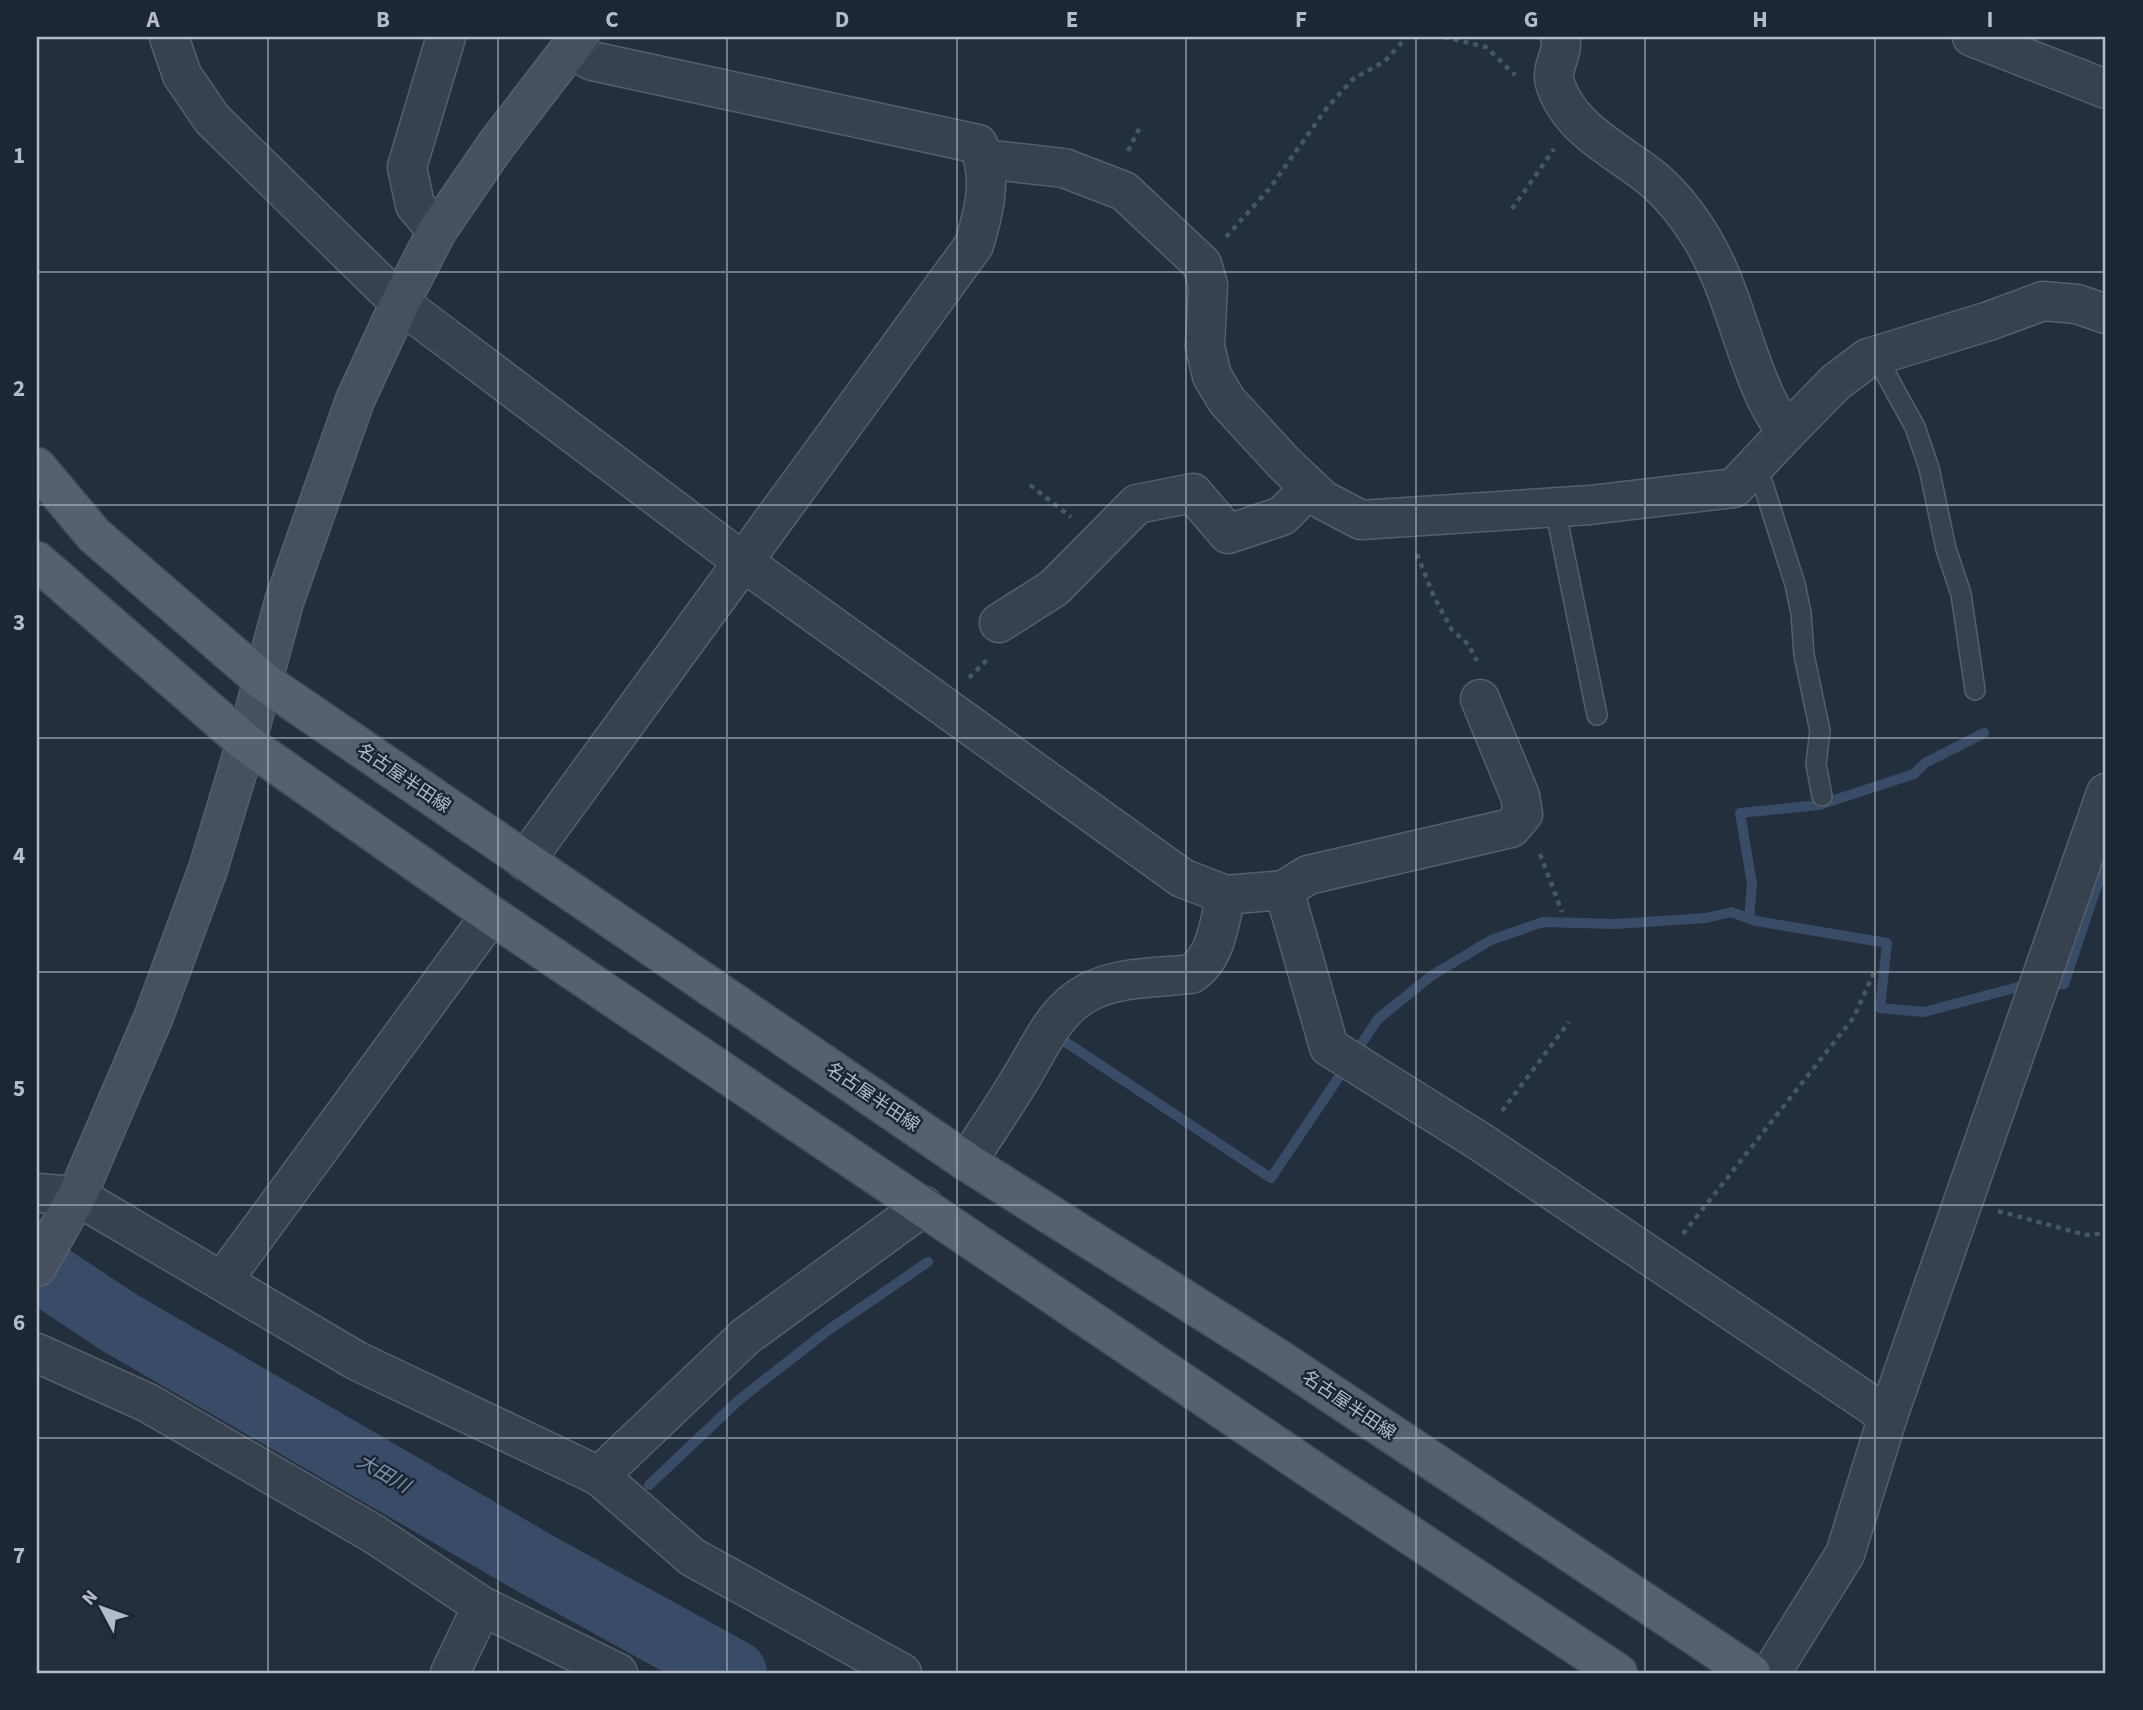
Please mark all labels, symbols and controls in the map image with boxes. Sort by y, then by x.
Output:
text: A [145,3,160,36]
text: B [376,3,390,36]
text: C [605,3,619,36]
text: D [835,3,849,36]
text: E [1066,3,1078,36]
text: F [1295,3,1307,36]
text: G [1524,3,1538,36]
text: H [1752,3,1768,36]
text: I [1987,3,1993,36]
text: 1 [13,139,25,172]
text: 2 [13,372,25,405]
text: 3 [13,606,25,639]
street label: 名古屋半田線 [352,738,455,819]
text: 4 [13,839,25,872]
street label: 名古屋半田線 [821,1057,924,1138]
text: 5 [13,1072,25,1105]
text: 6 [13,1306,25,1339]
street label: 名古屋半田線 [1297,1365,1400,1446]
water label: 大田川 [352,1448,416,1501]
text: 7 [13,1539,25,1572]
north arrow [66,1574,136,1644]
text: N [76,1584,105,1611]

